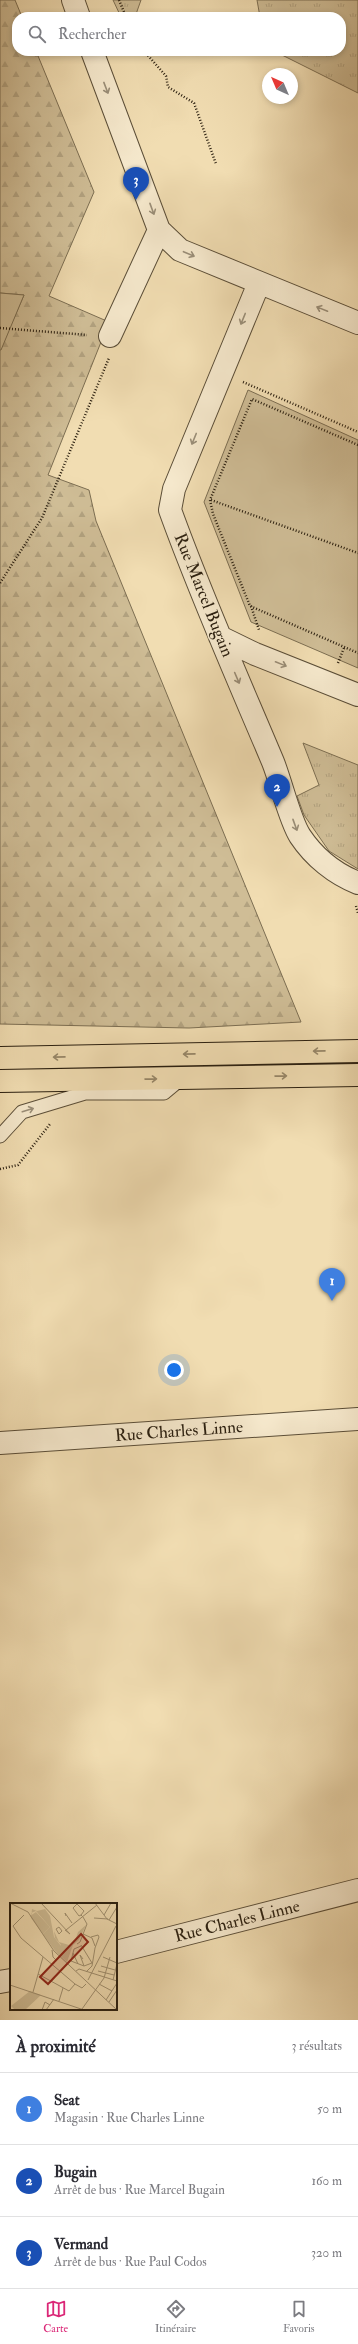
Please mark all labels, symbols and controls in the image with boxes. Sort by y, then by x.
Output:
search box [12,12,346,56]
icon: search [26,23,48,45]
text: Rechercher [58,25,126,44]
north arrow [262,68,298,104]
one-way arrow [102,81,110,93]
pin: 3 [123,167,149,200]
one-way arrow [148,203,156,215]
one-way arrow [183,251,195,258]
one-way arrow [316,304,328,312]
one-way arrow [239,312,246,324]
one-way arrow [190,433,198,445]
street label: Rue Marcel Bugain [170,530,238,660]
one-way arrow [275,661,287,669]
one-way arrow [234,672,241,684]
pin: 2 [264,774,290,807]
one-way arrow [292,818,300,830]
one-way arrow [313,1048,326,1055]
one-way arrow [183,1050,196,1058]
one-way arrow [53,1053,66,1061]
one-way arrow [274,1072,287,1080]
one-way arrow [144,1075,157,1083]
one-way arrow [21,1106,34,1113]
pin: 1 [319,1268,345,1301]
your location [164,1360,184,1380]
street label: Rue Charles Linne [114,1416,244,1446]
street label: Rue Charles Linne [172,1895,302,1947]
inset map [10,1903,117,2010]
text: À proximité [16,2036,96,2057]
text: 3 résultats [291,2038,342,2054]
text: Seat [54,2091,80,2110]
text: 1 [27,2101,31,2117]
text: 50 m [317,2101,342,2117]
text: Magasin · Rue Charles Linne [54,2110,204,2126]
text: Bugain [54,2163,97,2182]
text: 2 [26,2173,32,2189]
text: 160 m [311,2173,342,2189]
text: Arrêt de bus · Rue Marcel Bugain [54,2182,225,2198]
text: Vermand [54,2235,108,2254]
text: 3 [27,2245,32,2261]
text: 320 m [311,2245,342,2261]
text: Arrêt de bus · Rue Paul Codos [54,2254,207,2270]
tab: Carte [43,2298,68,2335]
tab: Itinéraire [155,2298,196,2335]
tab: Favoris [283,2298,315,2335]

